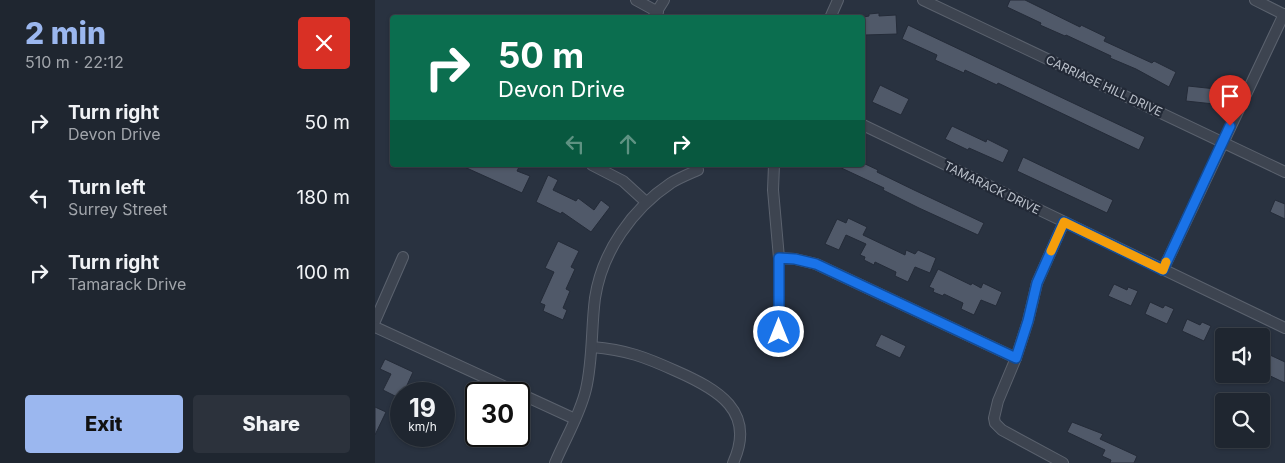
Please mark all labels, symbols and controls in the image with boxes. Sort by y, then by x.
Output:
text: 2 min [25,15,106,51]
button: close [298,17,350,69]
text: 50 m [498,34,584,76]
icon: right [415,35,480,100]
text: 510 m · 22:12 [25,52,124,72]
street label: CARRIAGE HILL DRIVE [1043,52,1165,119]
pin [1209,75,1251,126]
text: Devon Drive [498,76,625,102]
icon: arrive [1216,82,1244,110]
text: Turn right [68,101,159,124]
icon: right [25,109,53,137]
text: 50 m [304,111,350,134]
text: Devon Drive [68,124,161,144]
icon: left [561,130,589,158]
icon: ahead [614,130,642,158]
icon: right [667,130,695,158]
street label: TAMARACK DRIVE [942,158,1043,217]
text: Turn left [68,176,146,199]
icon: left [25,184,53,212]
text: 180 m [297,186,350,209]
text: Surrey Street [68,199,167,219]
text: Turn right [68,251,159,274]
icon: right [25,259,53,287]
text: 100 m [296,261,350,284]
text: Tamarack Drive [68,274,186,294]
position arrow [752,305,804,357]
map controls [1215,328,1270,448]
button: sound [1215,328,1270,383]
speed limit sign: 30 [465,382,530,447]
text: 19 [409,393,436,423]
button: search [1215,393,1270,448]
button: Exit [25,395,183,453]
button: Share [193,395,350,453]
text: km/h [408,419,437,434]

